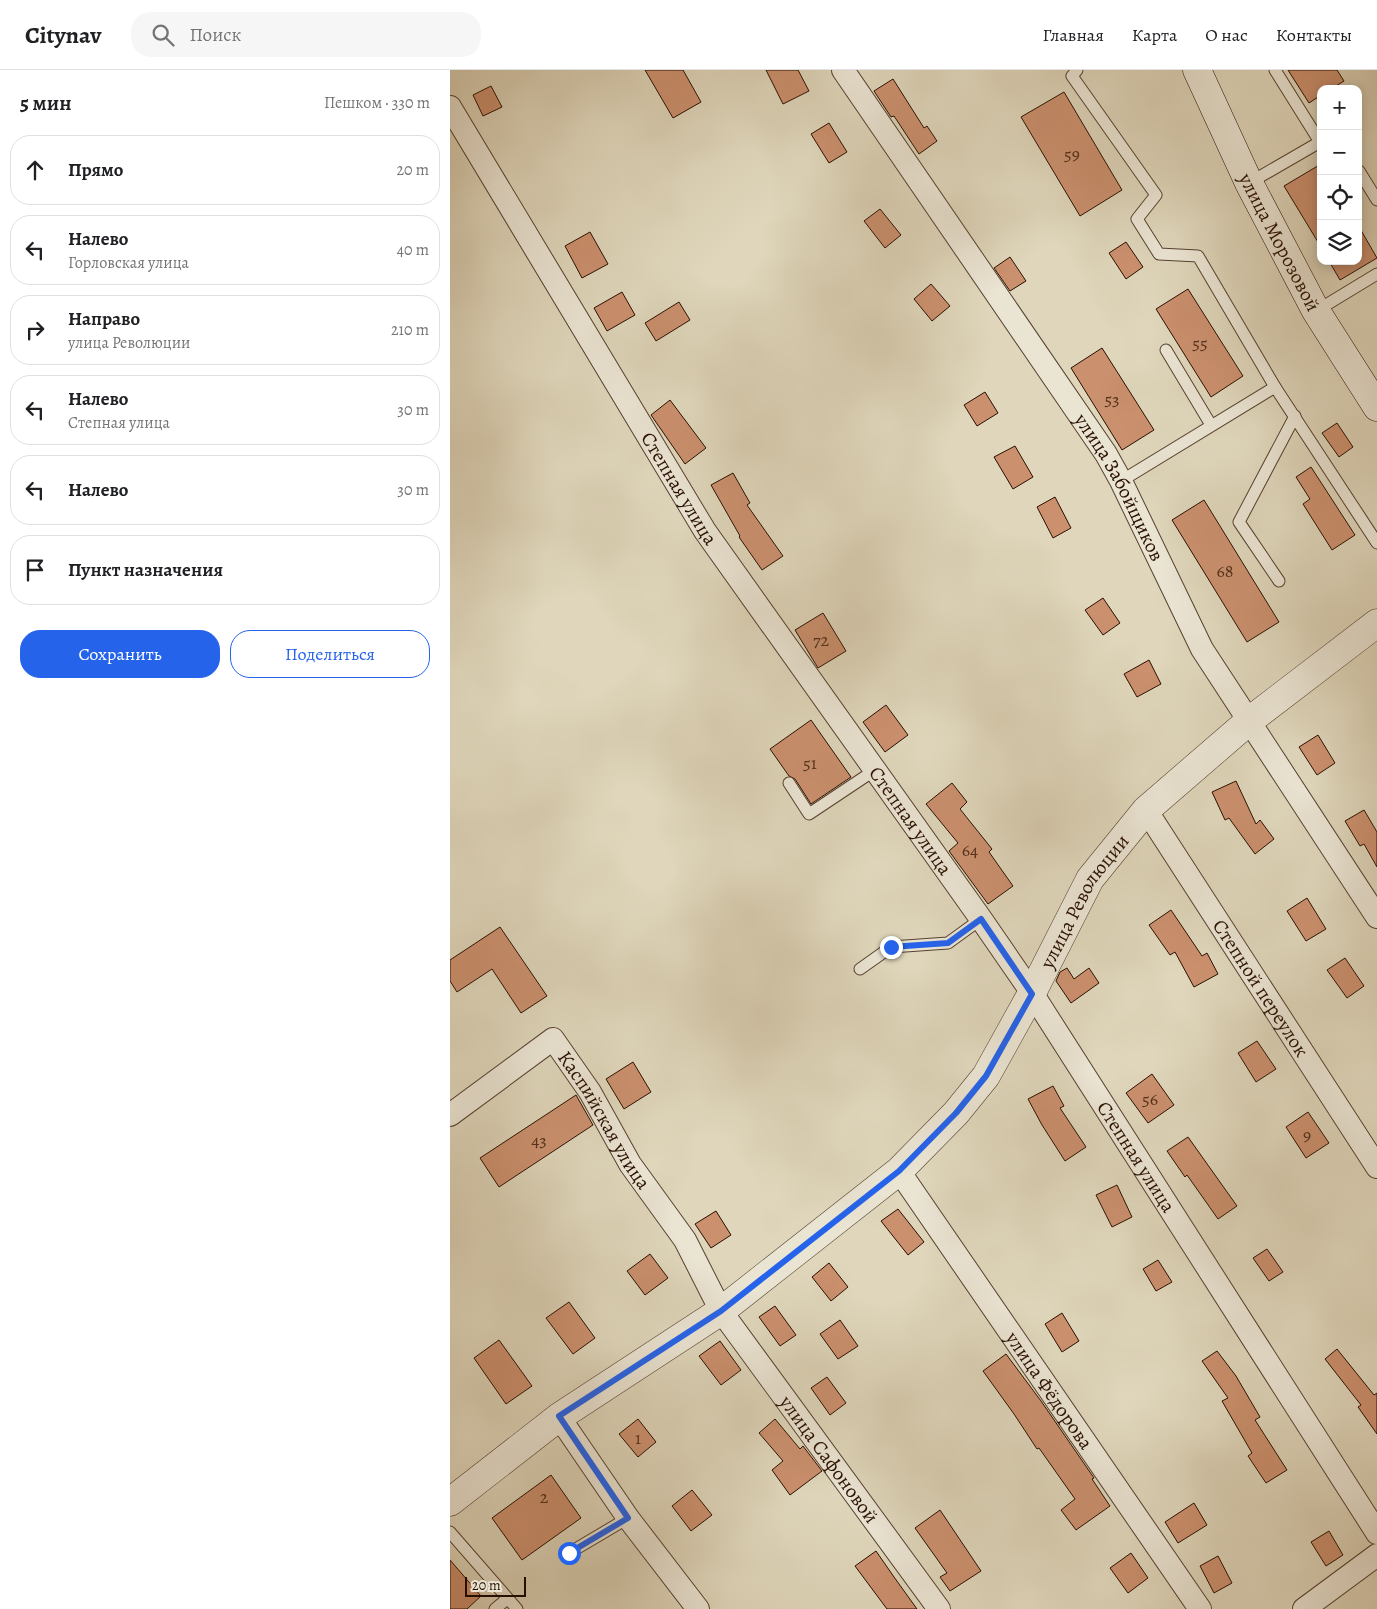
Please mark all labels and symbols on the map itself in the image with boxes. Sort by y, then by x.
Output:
house number: 59 [1064,142,1080,166]
street label: улица Морозовой [1232,168,1327,316]
house number: 55 [1192,331,1208,355]
house number: 53 [1104,387,1120,411]
street label: улица Забойщиков [1067,407,1171,566]
street label: Степная улица [634,427,724,551]
house number: 68 [1216,559,1234,583]
house number: 72 [813,628,829,652]
house number: 51 [803,751,817,775]
street label: Степная улица [863,761,959,881]
street label: улица Революции [1033,828,1135,974]
house number: 64 [962,838,978,862]
street label: Степной переулок [1206,914,1315,1062]
route end [880,936,903,959]
street label: Каспийская улица [551,1046,657,1195]
house number: 56 [1142,1087,1158,1111]
street label: Степная улица [1090,1096,1182,1219]
house number: 9 [1303,1123,1311,1147]
house number: 43 [531,1128,547,1152]
street label: улица Фёдорова [999,1325,1100,1456]
street label: улица Сафоновой [773,1389,885,1529]
house number: 1 [635,1426,641,1450]
house number: 2 [540,1485,549,1509]
route start [558,1542,581,1565]
scale bar [465,1574,526,1597]

